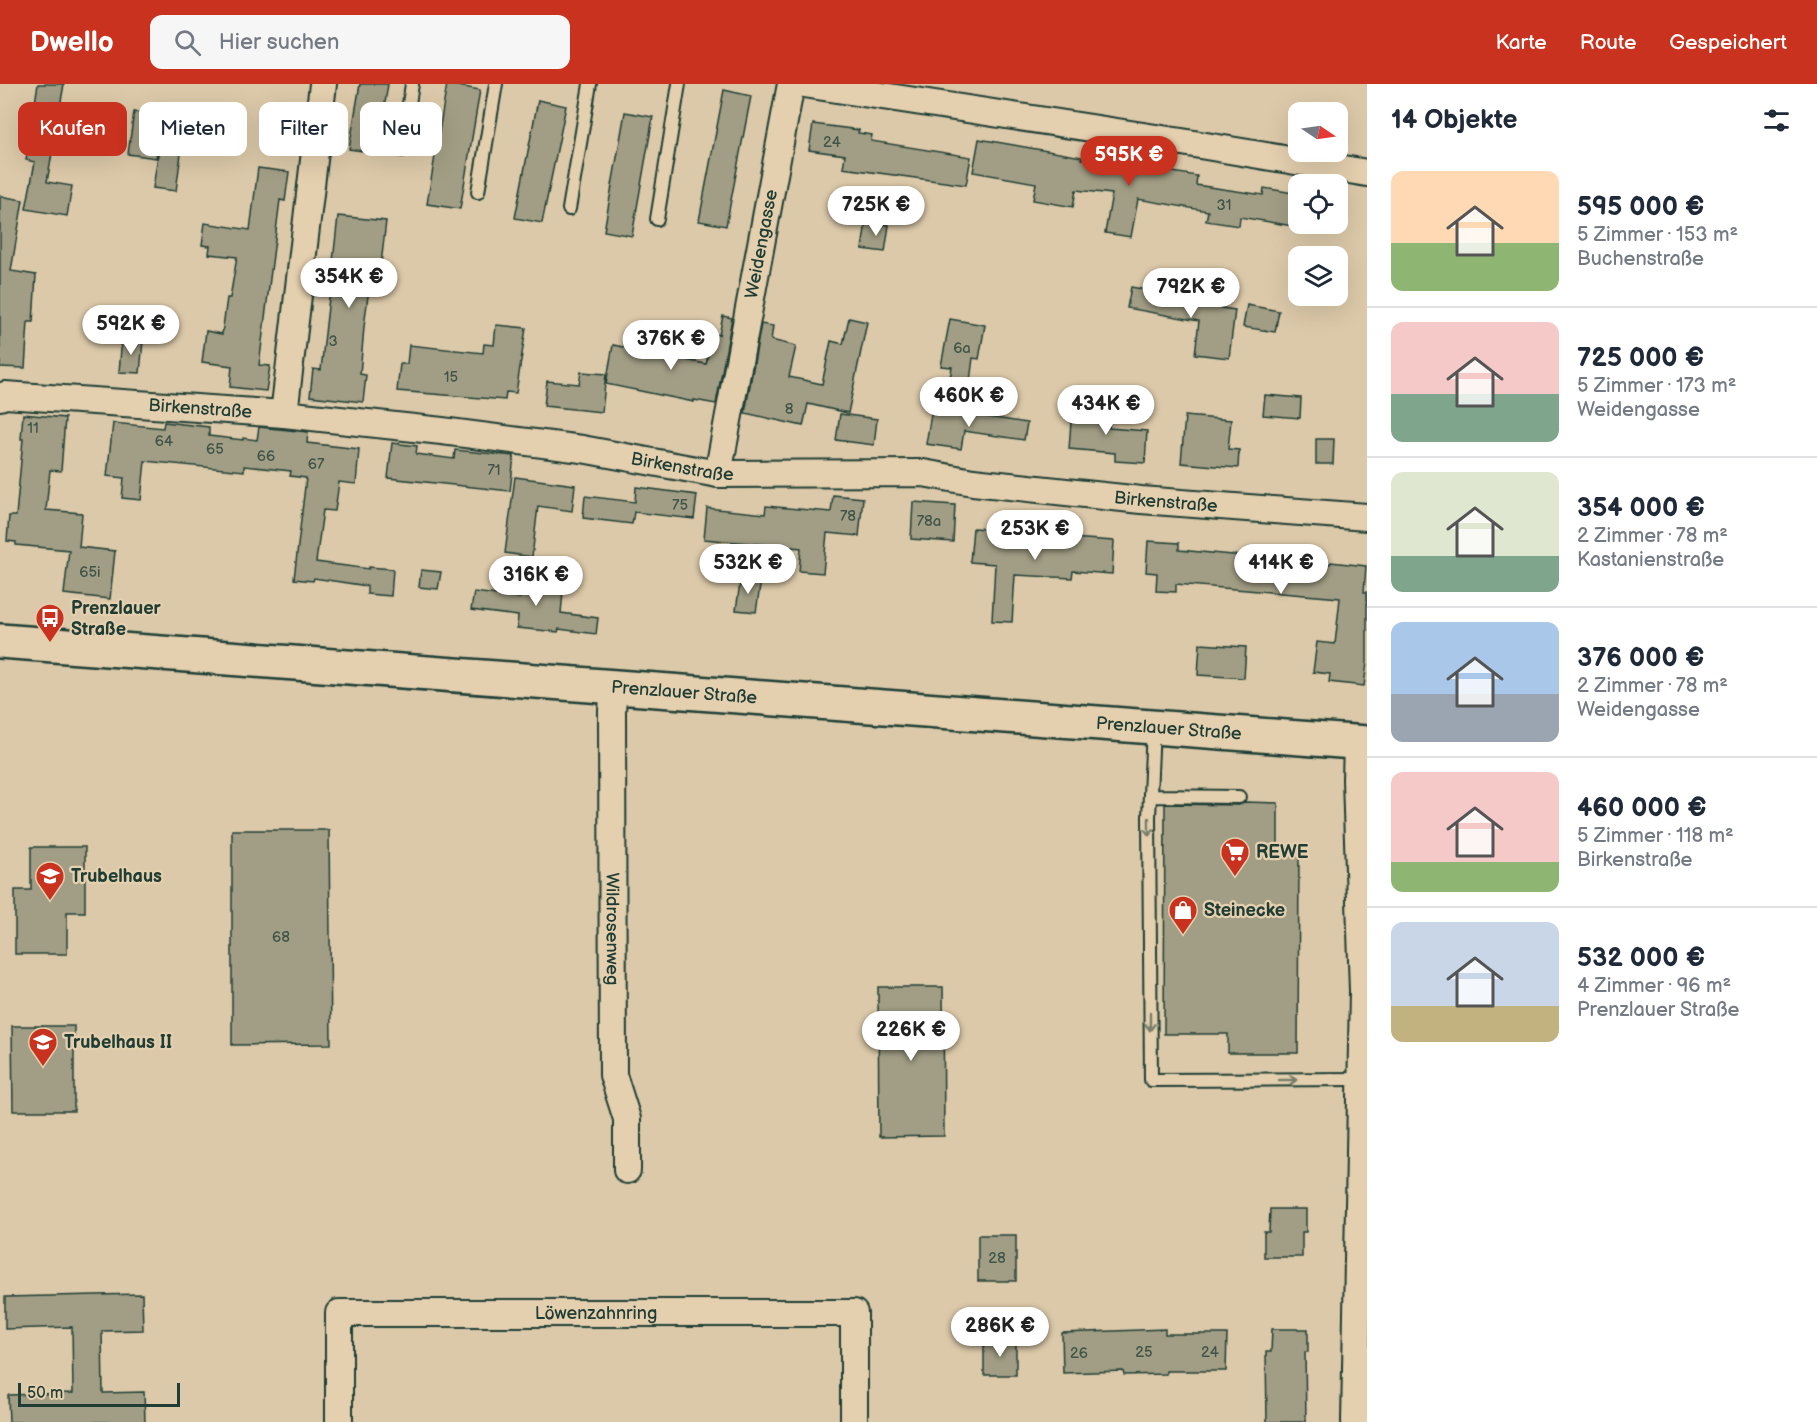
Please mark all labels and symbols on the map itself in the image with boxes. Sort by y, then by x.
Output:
north arrow [1288,102,1348,162]
house number: 24 [823,133,841,152]
pin: 595K € [1080,136,1178,187]
pin: 725K € [827,186,925,237]
street label: Weidengasse [741,187,782,300]
house number: 31 [1216,196,1232,215]
pin: 354K € [300,258,398,309]
pin: 792K € [1142,268,1240,319]
pin: 592K € [82,305,180,356]
pin: 376K € [622,320,720,371]
house number: 3 [328,332,338,351]
house number: 6a [953,339,971,358]
house number: 15 [444,368,458,387]
pin: 460K € [920,377,1018,428]
pin: 434K € [1057,385,1155,436]
street label: Birkenstraße [148,395,253,423]
house number: 8 [785,400,794,419]
house number: 11 [27,419,39,438]
house number: 64 [155,432,173,451]
house number: 65 [206,440,224,459]
house number: 66 [257,447,275,466]
street label: Birkenstraße [629,448,734,486]
house number: 67 [308,455,325,474]
house number: 71 [487,461,501,480]
street label: Birkenstraße [1113,487,1219,517]
house number: 75 [672,496,688,515]
house number: 78 [840,507,856,526]
pin: 253K € [986,510,1084,561]
house number: 78a [917,512,941,531]
pin: 532K € [699,544,797,595]
pin: 414K € [1232,544,1330,595]
pin: 316K € [487,556,585,607]
house number: 65i [79,563,101,582]
place label: Prenzlauer Straße [71,598,162,640]
bus stop icon: Prenzlauer Straße [34,602,66,644]
street label: Prenzlauer Straße [610,677,758,708]
street label: Prenzlauer Straße [1095,713,1243,745]
one-way arrow [1143,817,1155,837]
supermarket icon: REWE [1219,836,1251,878]
place label: REWE [1256,842,1309,863]
school or university icon: Trubelhaus [34,860,66,902]
place label: Trubelhaus [71,866,162,887]
street label: Wildrosenweg [601,872,623,985]
shop icon: Steinecke [1167,894,1199,936]
place label: Steinecke [1204,900,1285,921]
house number: 68 [272,928,290,947]
pin: 226K € [862,1011,960,1062]
one-way arrow [1144,1012,1156,1032]
school or university icon: Trubelhaus II [27,1026,59,1068]
place label: Trubelhaus II [64,1032,172,1053]
one-way arrow [1278,1074,1298,1085]
house number: 28 [988,1249,1006,1268]
street label: Löwenzahnring [535,1303,657,1324]
pin: 286K € [951,1307,1049,1358]
house number: 25 [1135,1343,1153,1362]
house number: 24 [1201,1343,1219,1362]
house number: 26 [1070,1344,1088,1363]
scale bar [18,1380,180,1408]

